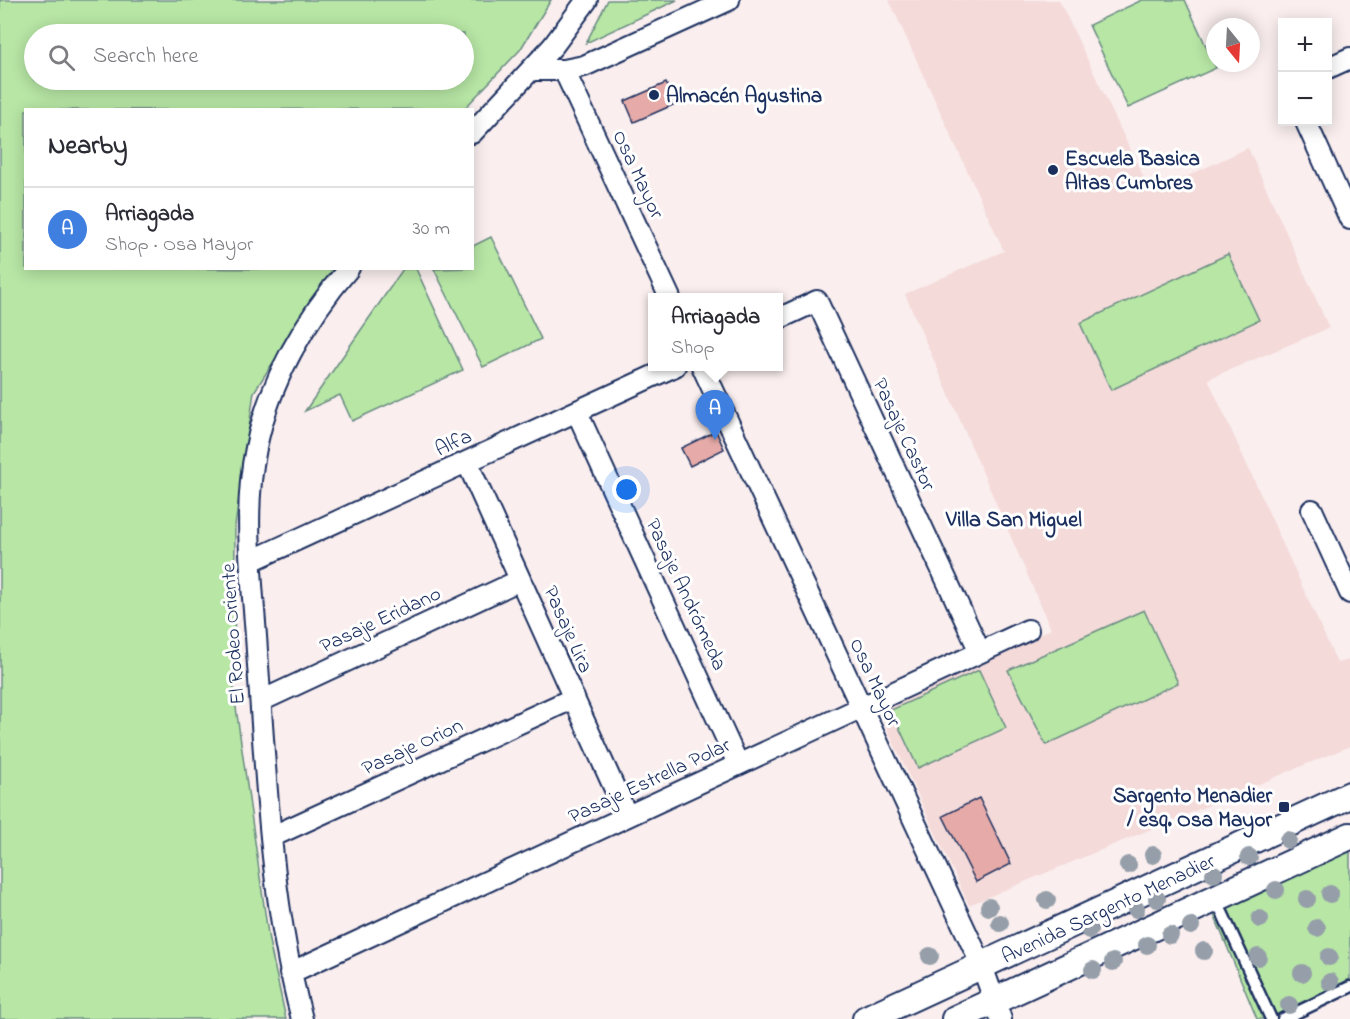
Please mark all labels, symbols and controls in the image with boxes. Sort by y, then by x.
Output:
north arrow [1206,18,1260,72]
map controls [1278,18,1332,126]
button: + [1278,18,1332,72]
search box [24,24,474,90]
icon: search [45,41,78,74]
text: Search here [93,41,198,73]
button: − [1278,72,1332,126]
place label: Almacén Agustina [666,82,822,114]
marker: Almacén Agustina [647,88,661,102]
street label: Osa Mayor [602,125,671,225]
text: Nearby [48,128,127,166]
place label: Escuela Basica Altas Cumbres [1065,145,1200,199]
marker: Escuela Basica Altas Cumbres [1046,163,1060,177]
text: Arriagada [105,199,194,231]
text: A [61,215,74,244]
text: 30 m [413,215,450,244]
text: Shop · Osa Mayor [105,231,253,260]
popup [648,293,783,371]
text: Arriagada [671,302,760,334]
text: Shop [671,334,715,363]
street label: Pasaje Castor [864,374,943,497]
pin: A [696,390,734,440]
street label: Alfa [430,422,477,465]
your location [612,475,641,504]
district label: Villa San Miguel [945,505,1082,538]
street label: Pasaje Andrómeda [637,514,734,676]
street label: El Rodeo Oriente [214,562,254,706]
street label: Pasaje Eridano [315,580,446,662]
street label: Pasaje Lira [535,581,600,678]
street label: Osa Mayor [839,633,908,733]
street label: Pasaje Orion [357,711,468,784]
street label: Pasaje Estrella Polar [564,731,736,833]
place label: Sargento Menadier / esq. Osa Mayor [1113,782,1272,838]
marker: Sargento Menadier / esq. Osa Mayor [1277,800,1291,814]
street label: Avenida Sargento Menadier [997,847,1222,974]

